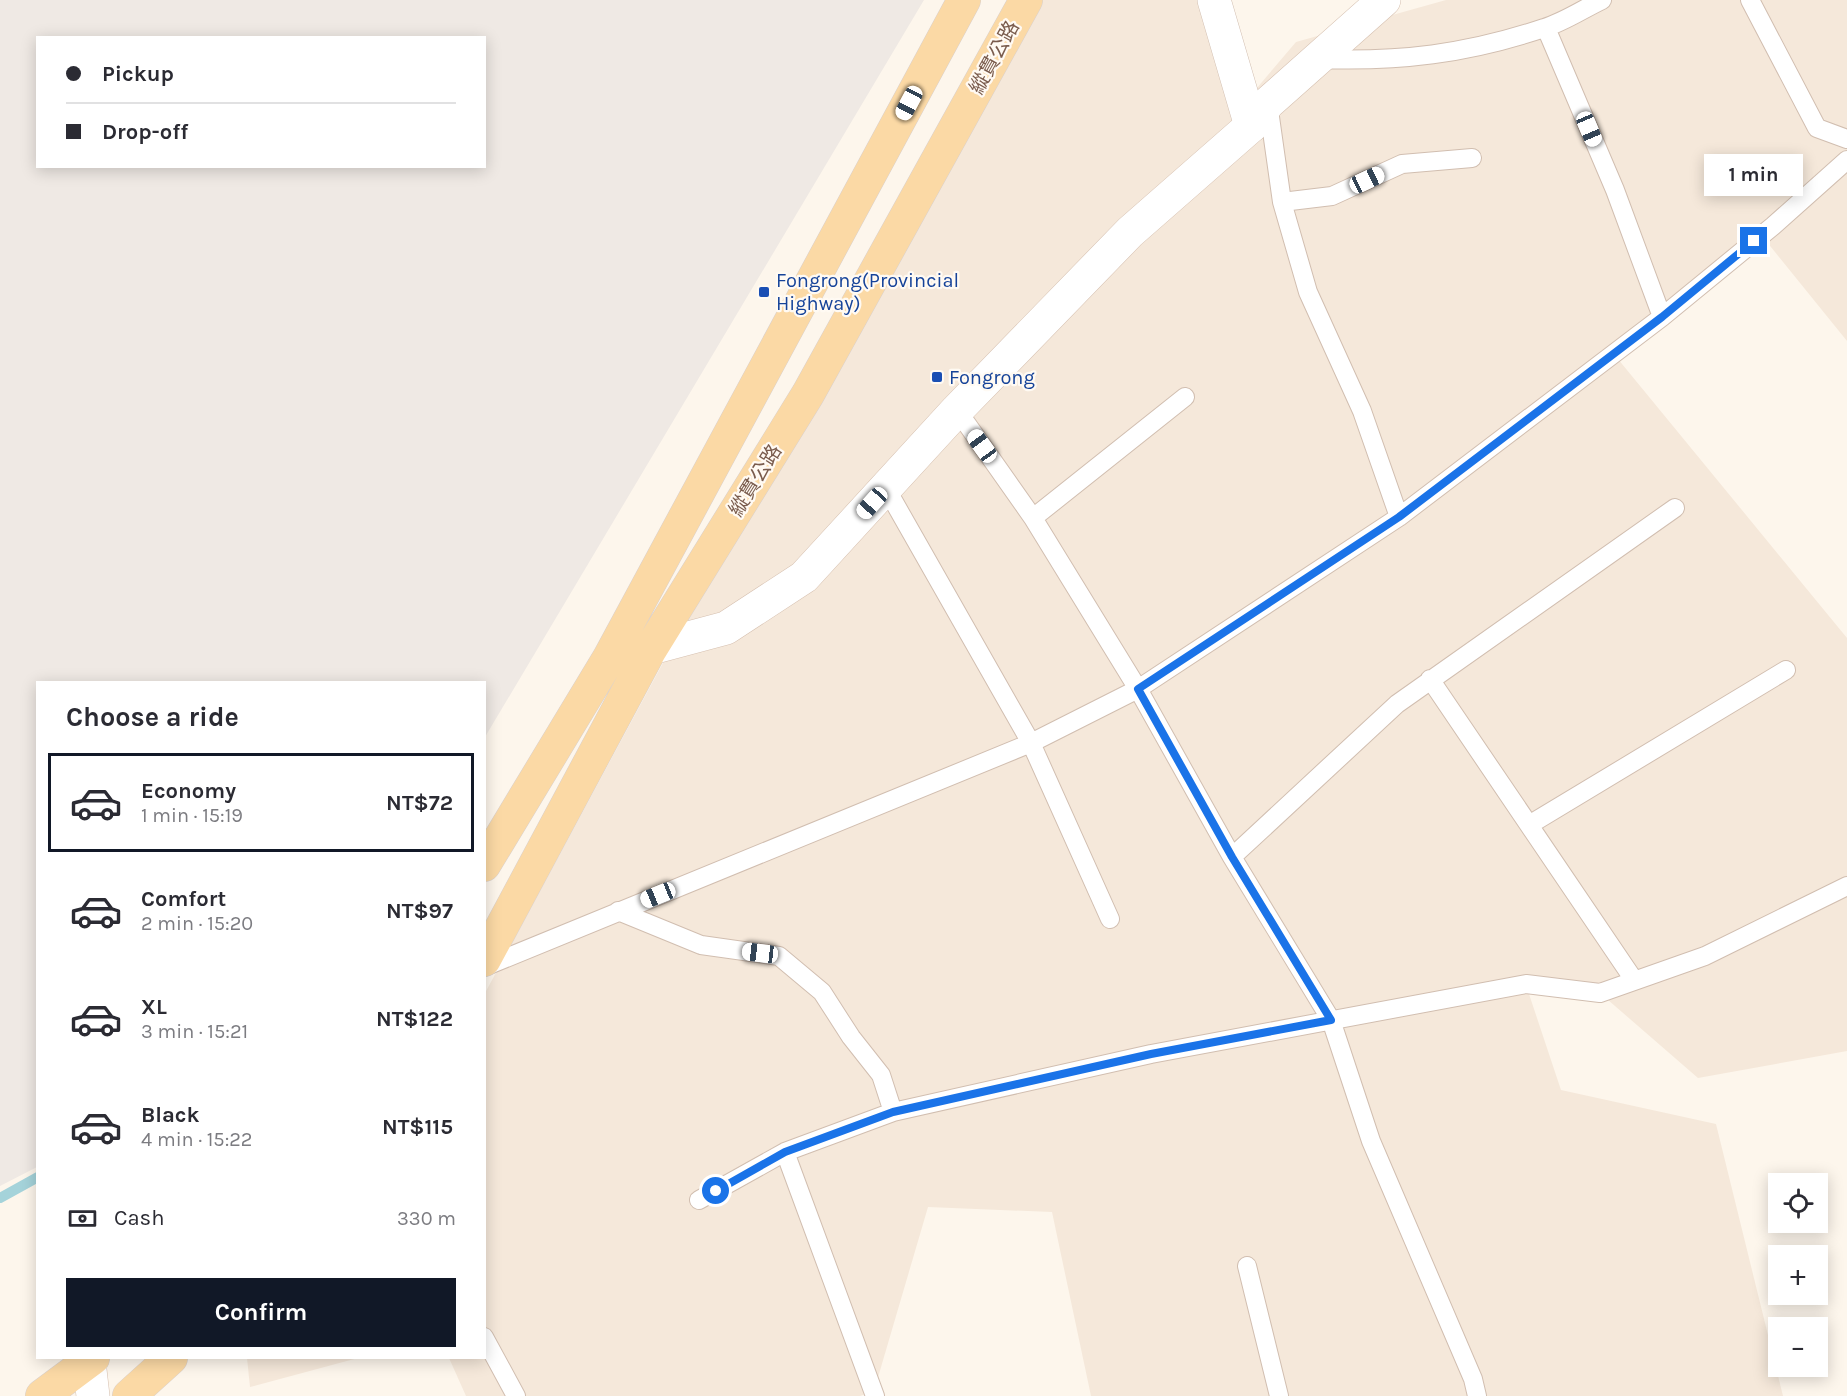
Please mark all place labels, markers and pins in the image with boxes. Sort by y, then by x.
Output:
place label: Fongrong(Provincial Highway) [776,269,959,315]
marker: Fongrong(Provincial Highway) [757,285,771,299]
place label: Fongrong [949,366,1035,389]
marker: Fongrong [930,370,944,384]

